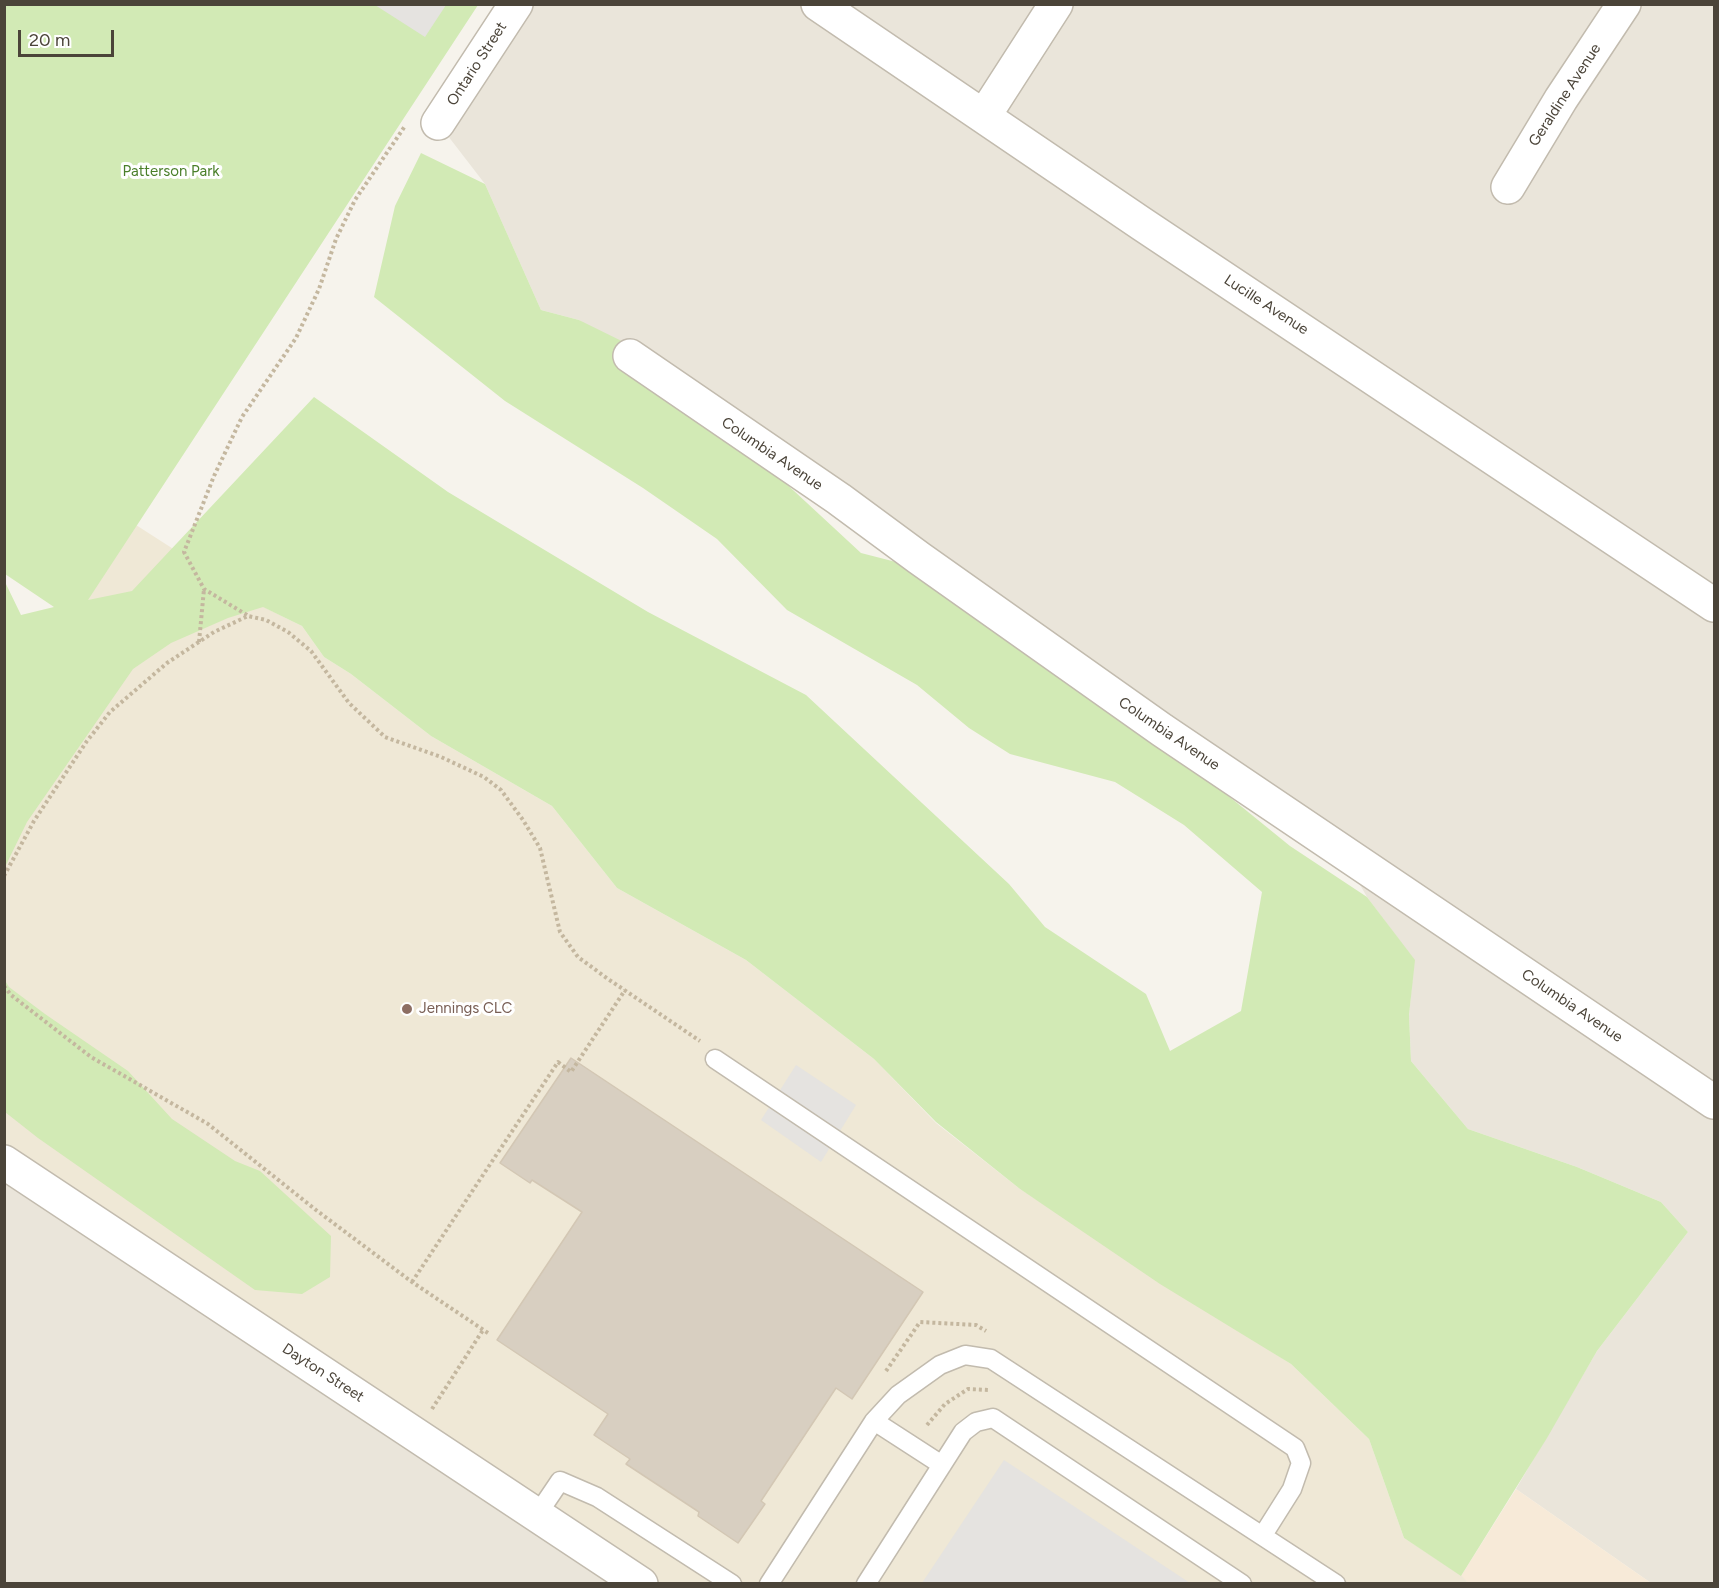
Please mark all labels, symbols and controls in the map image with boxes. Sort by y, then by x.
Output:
scale bar [21,18,117,56]
street label: Ontario Street [443,19,511,109]
text: 20 m [29,29,70,51]
street label: Geraldine Avenue [1525,40,1605,150]
park label: Patterson Park [122,163,220,181]
street label: Lucille Avenue [1220,271,1312,339]
street label: Columbia Avenue [718,413,826,495]
street label: Columbia Avenue [1115,693,1223,775]
street label: Columbia Avenue [1518,965,1626,1047]
place label: Jennings CLC [419,1000,512,1018]
marker: Jennings CLC [400,1002,414,1016]
street label: Dayton Street [279,1340,367,1406]

